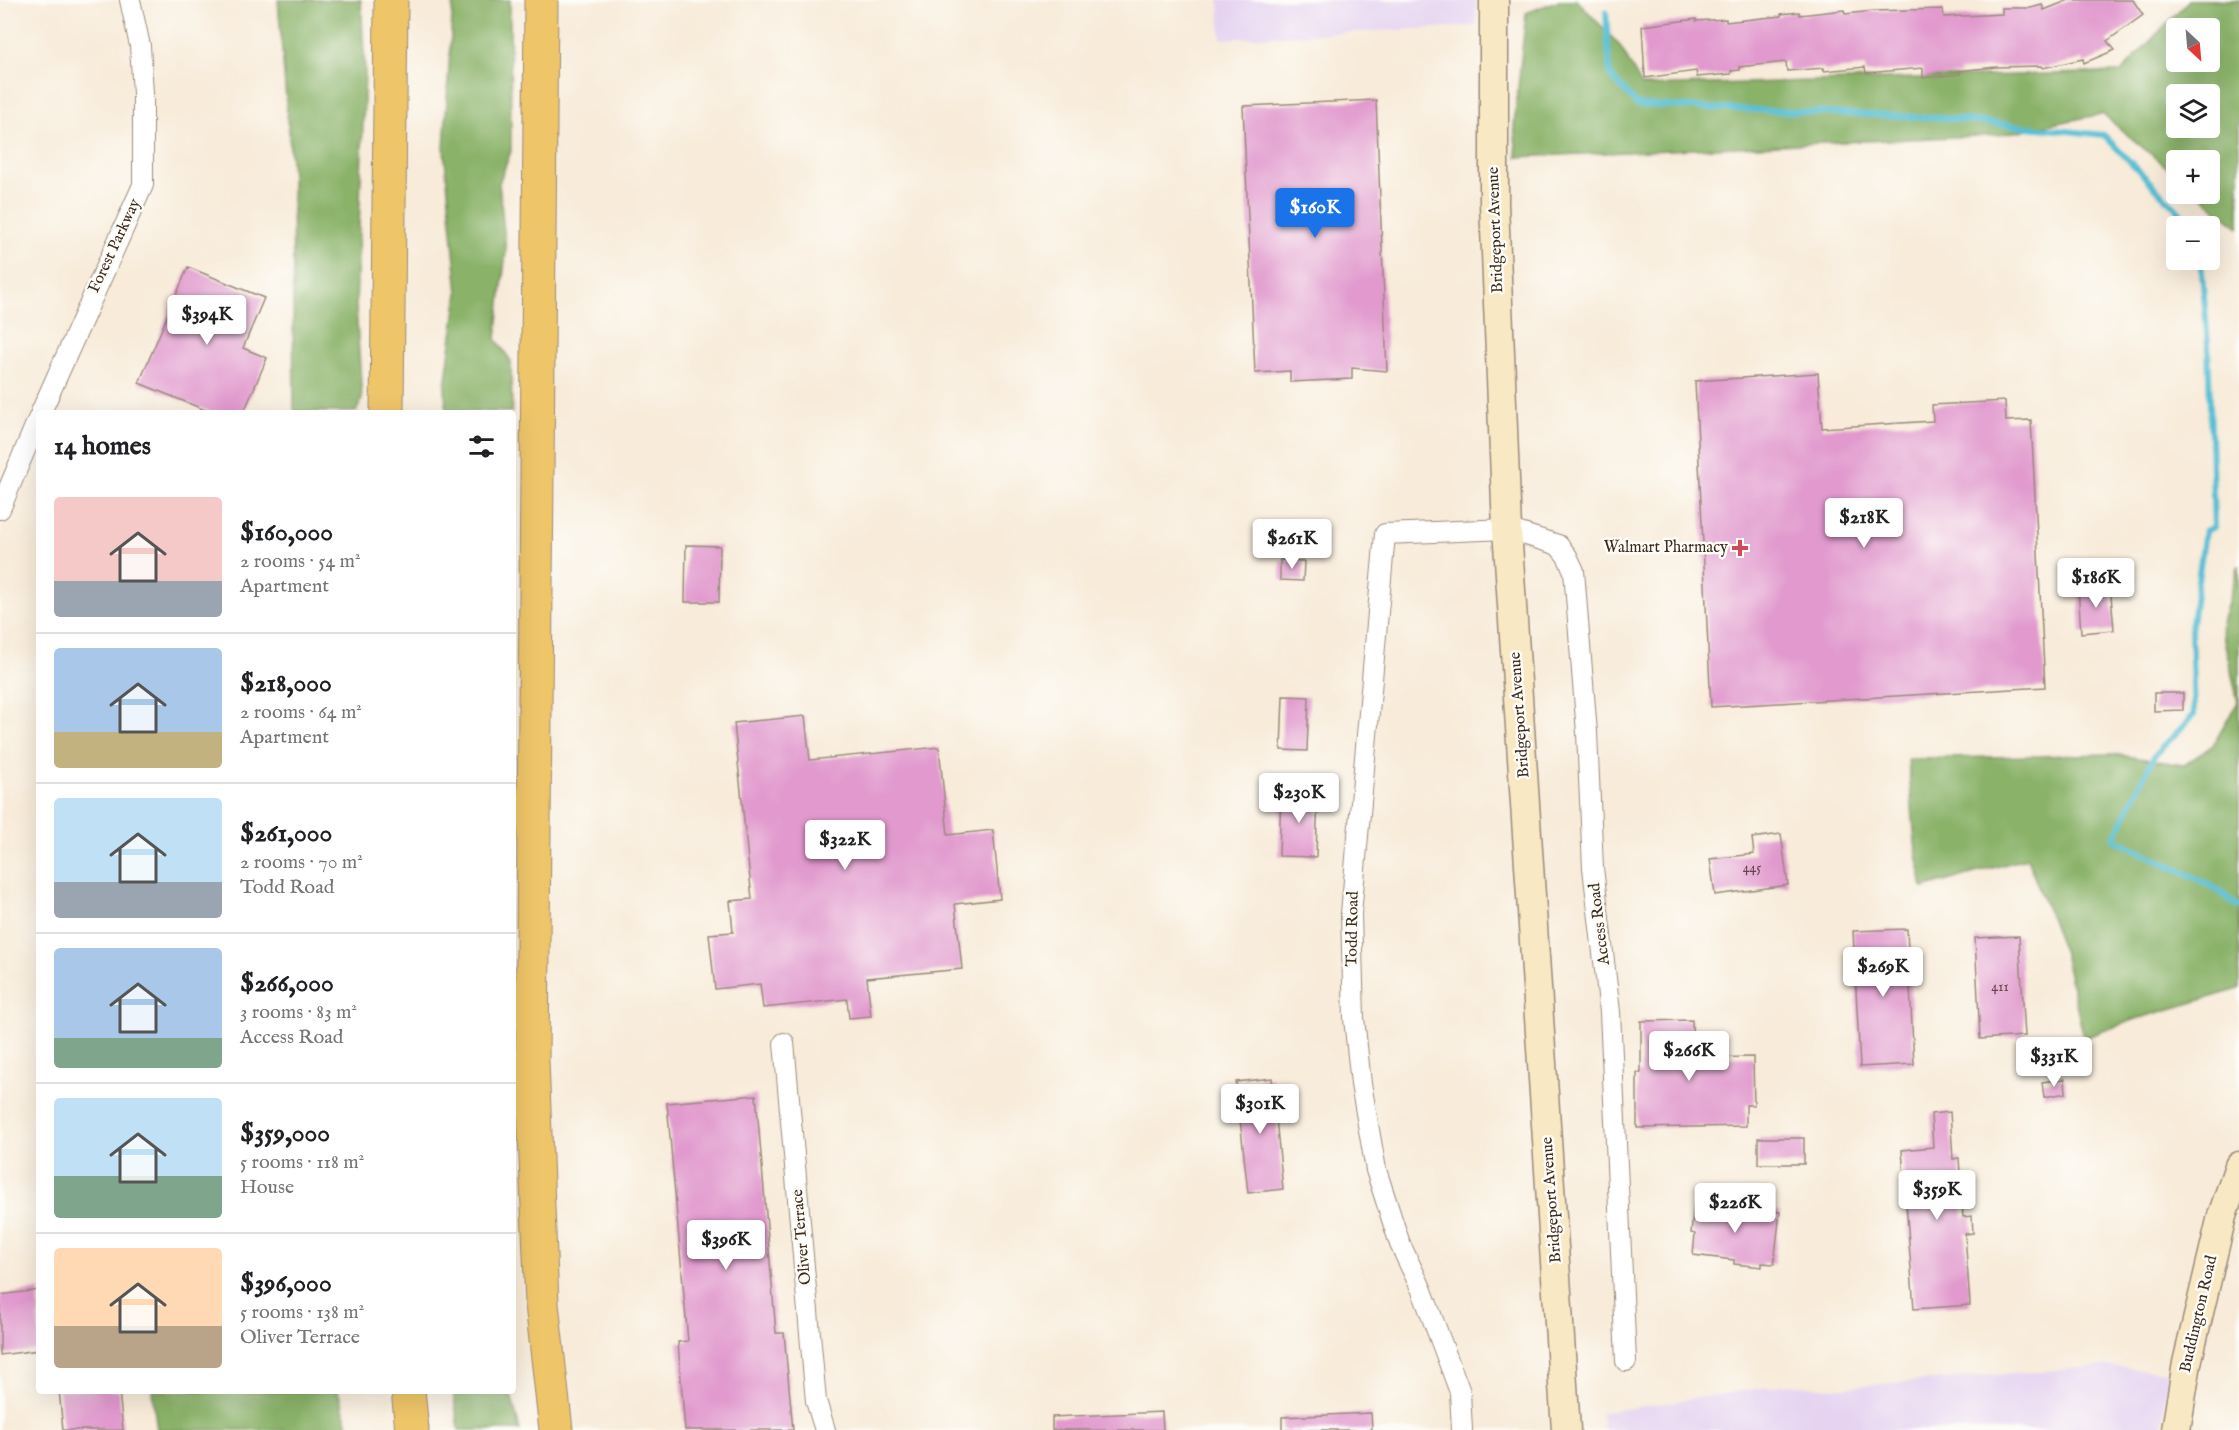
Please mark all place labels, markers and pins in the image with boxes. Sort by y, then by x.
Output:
pin: $160K [1273,188,1357,239]
pin: $394K [165,295,249,346]
pin: $218K [1822,498,1906,549]
pin: $261K [1250,519,1334,570]
place label: Walmart Pharmacy [1604,538,1728,558]
marker: Walmart Pharmacy [1733,541,1747,555]
pin: $186K [2054,558,2138,609]
pin: $230K [1257,773,1341,824]
pin: $322K [803,820,887,871]
pin: $269K [1841,947,1925,998]
pin: $266K [1647,1031,1731,1082]
pin: $331K [2012,1037,2096,1088]
pin: $301K [1218,1084,1302,1135]
pin: $359K [1895,1170,1979,1221]
pin: $226K [1693,1183,1777,1234]
pin: $396K [684,1220,768,1271]

